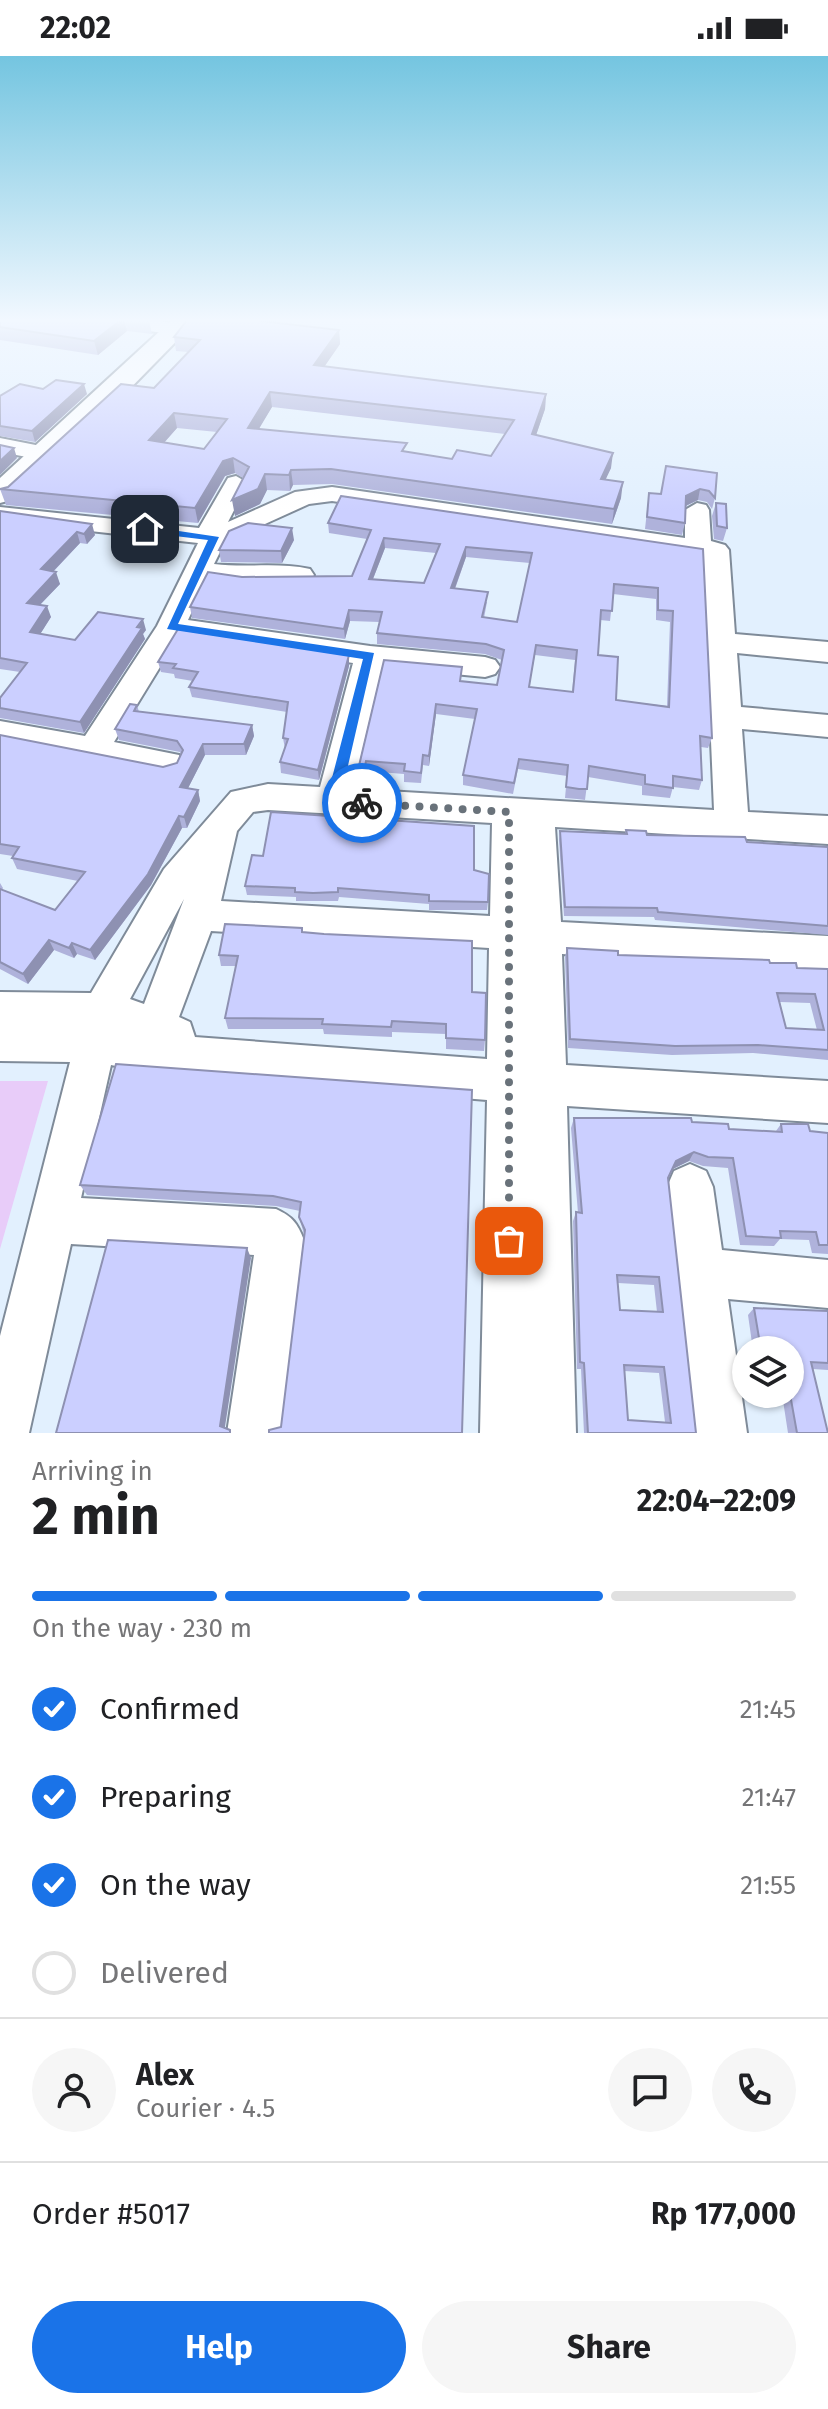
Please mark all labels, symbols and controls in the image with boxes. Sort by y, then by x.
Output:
text: 22:02 [40,10,111,46]
pin [111,495,179,563]
icon: home [123,507,167,551]
courier [322,763,402,843]
icon: bike [340,781,384,825]
pin [475,1207,543,1275]
icon: bag [487,1219,531,1263]
map controls [732,1336,804,1408]
button: layers [732,1336,804,1408]
text: Arriving in [32,1456,153,1487]
text: 22:04–22:09 [637,1483,796,1519]
text: 2 min [32,1485,160,1548]
text: On the way · 230 m [32,1613,252,1644]
icon: check [32,1687,76,1731]
text: Confirmed [100,1691,240,1727]
text: 21:45 [740,1694,796,1725]
icon: check [32,1775,76,1819]
text: Preparing [100,1779,231,1815]
text: 21:47 [742,1782,796,1813]
icon: check [32,1863,76,1907]
text: On the way [100,1867,251,1903]
text: 21:55 [740,1870,796,1901]
text: Delivered [100,1955,229,1991]
button: person [32,2048,116,2132]
button: chat [608,2048,692,2132]
button: phone [712,2048,796,2132]
text: Alex [136,2057,194,2093]
text: Courier · 4.5 [136,2093,275,2124]
text: Order #5017 [32,2196,190,2232]
text: Rp 177,000 [651,2196,796,2232]
button: Help [32,2301,406,2393]
button: Share [422,2301,796,2393]

